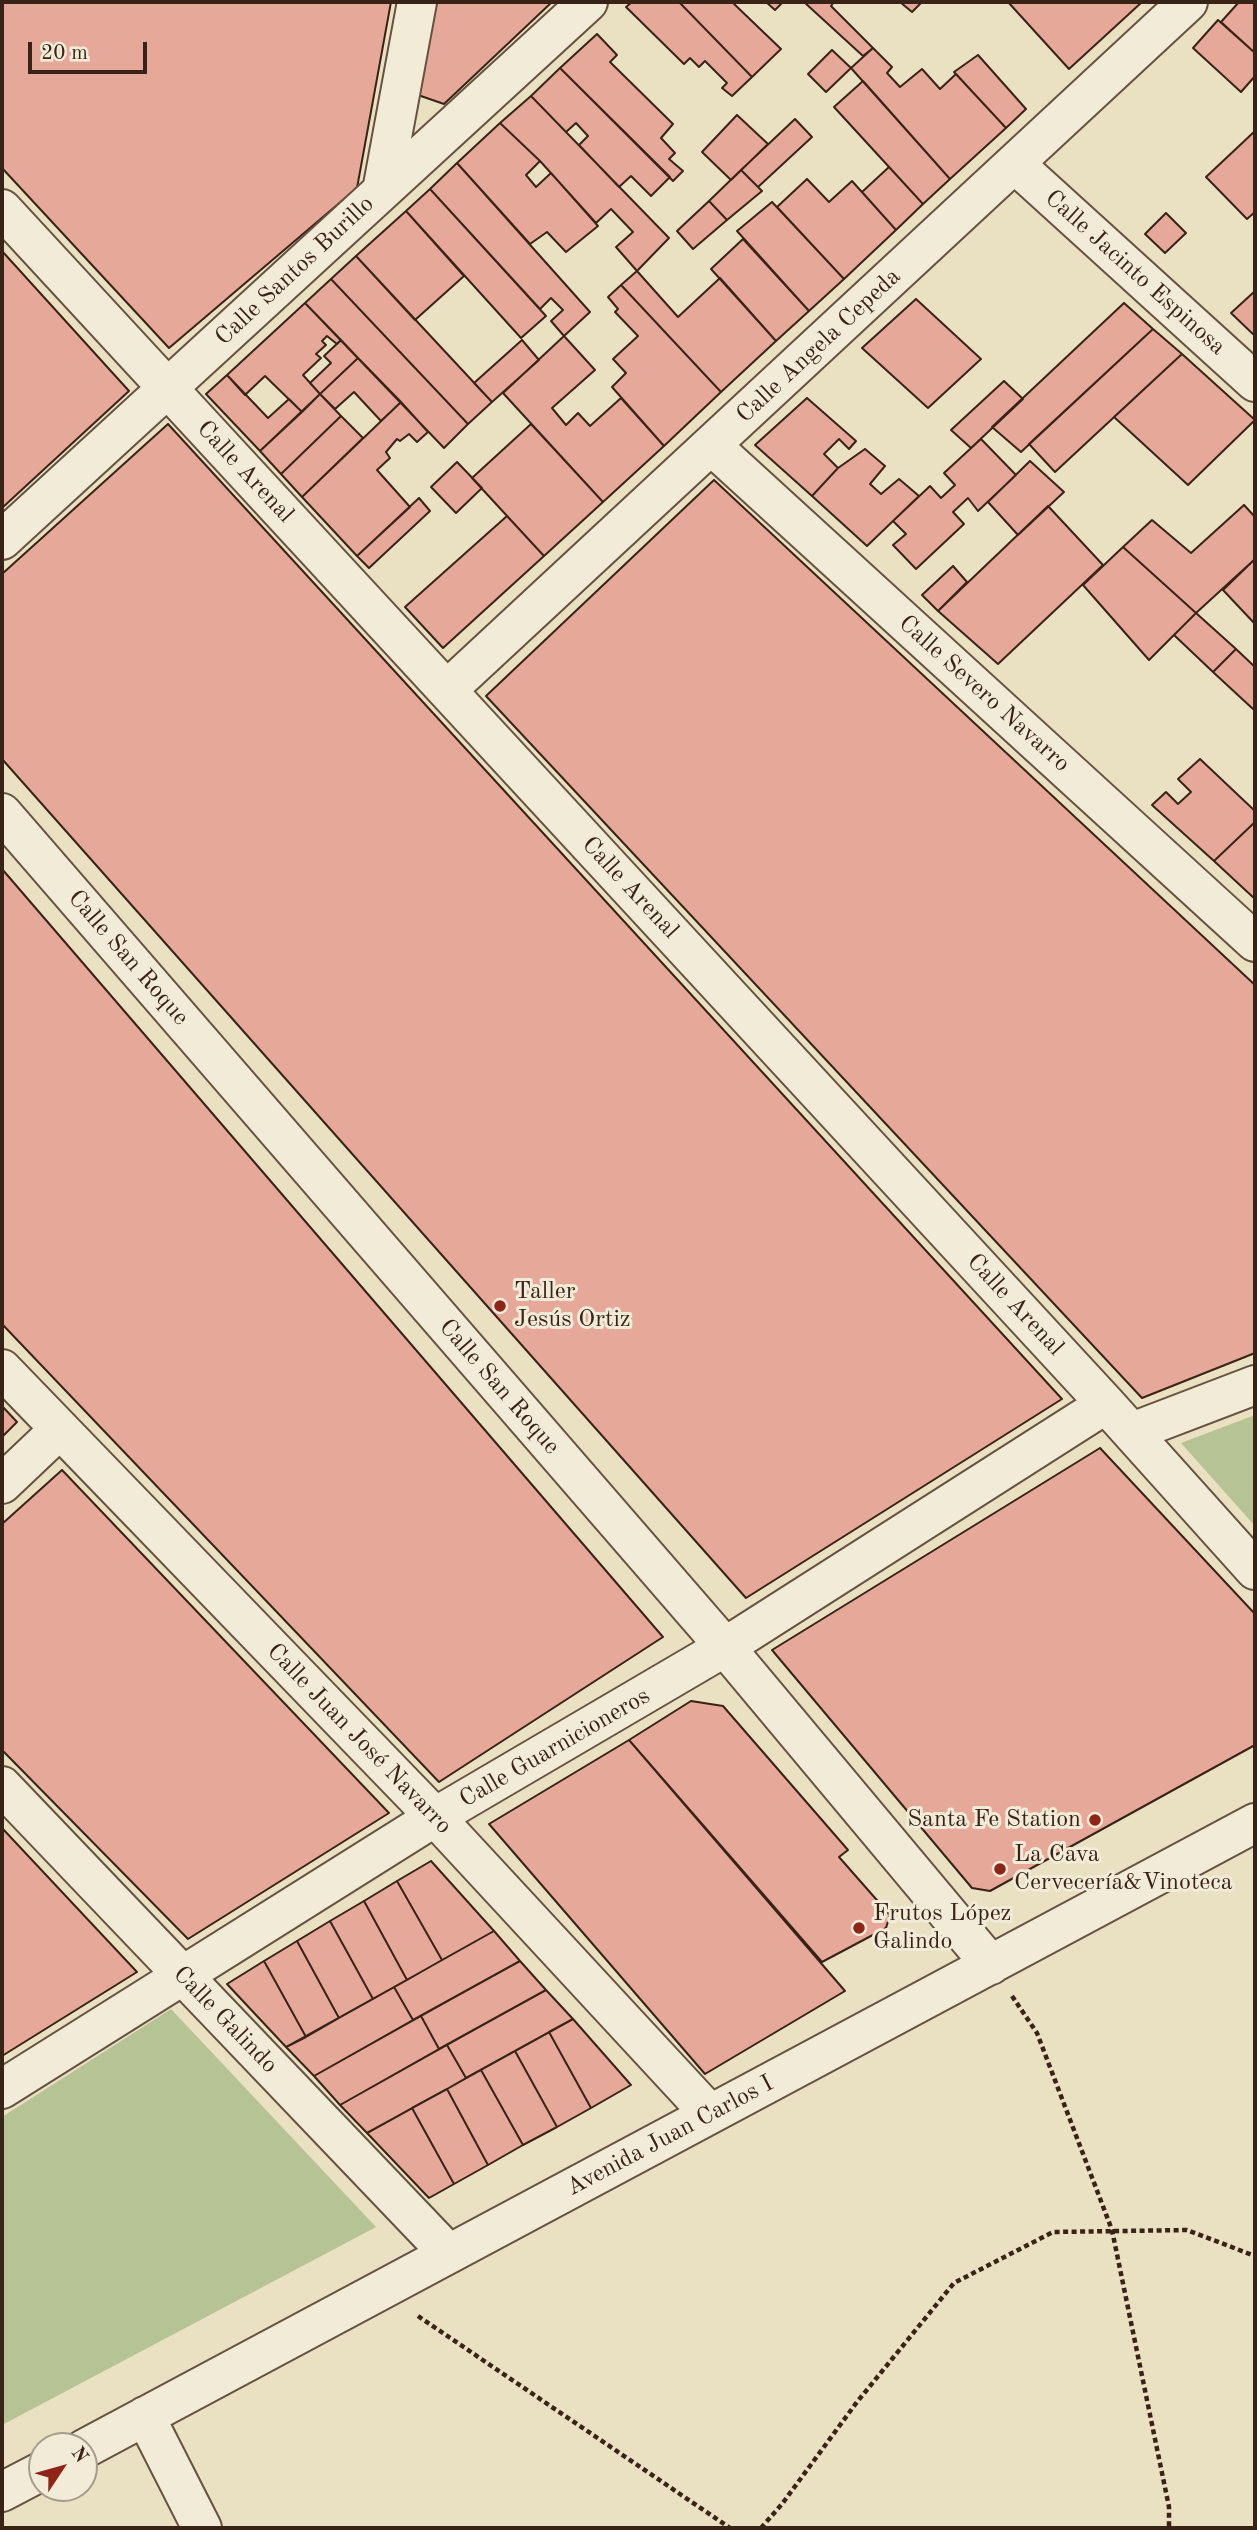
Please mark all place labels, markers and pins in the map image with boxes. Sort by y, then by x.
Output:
place label: Taller Jesús Ortiz [514,1278,630,1334]
marker: Taller Jesús Ortiz [492,1298,508,1314]
place label: Santa Fe Station [907,1806,1081,1834]
marker: Santa Fe Station [1087,1812,1103,1828]
place label: La Cava Cervecería&Vinoteca [1014,1841,1233,1897]
marker: La Cava Cervecería&Vinoteca [992,1861,1008,1877]
place label: Frutos López Galindo [873,1900,1011,1956]
marker: Frutos López Galindo [851,1920,867,1936]

